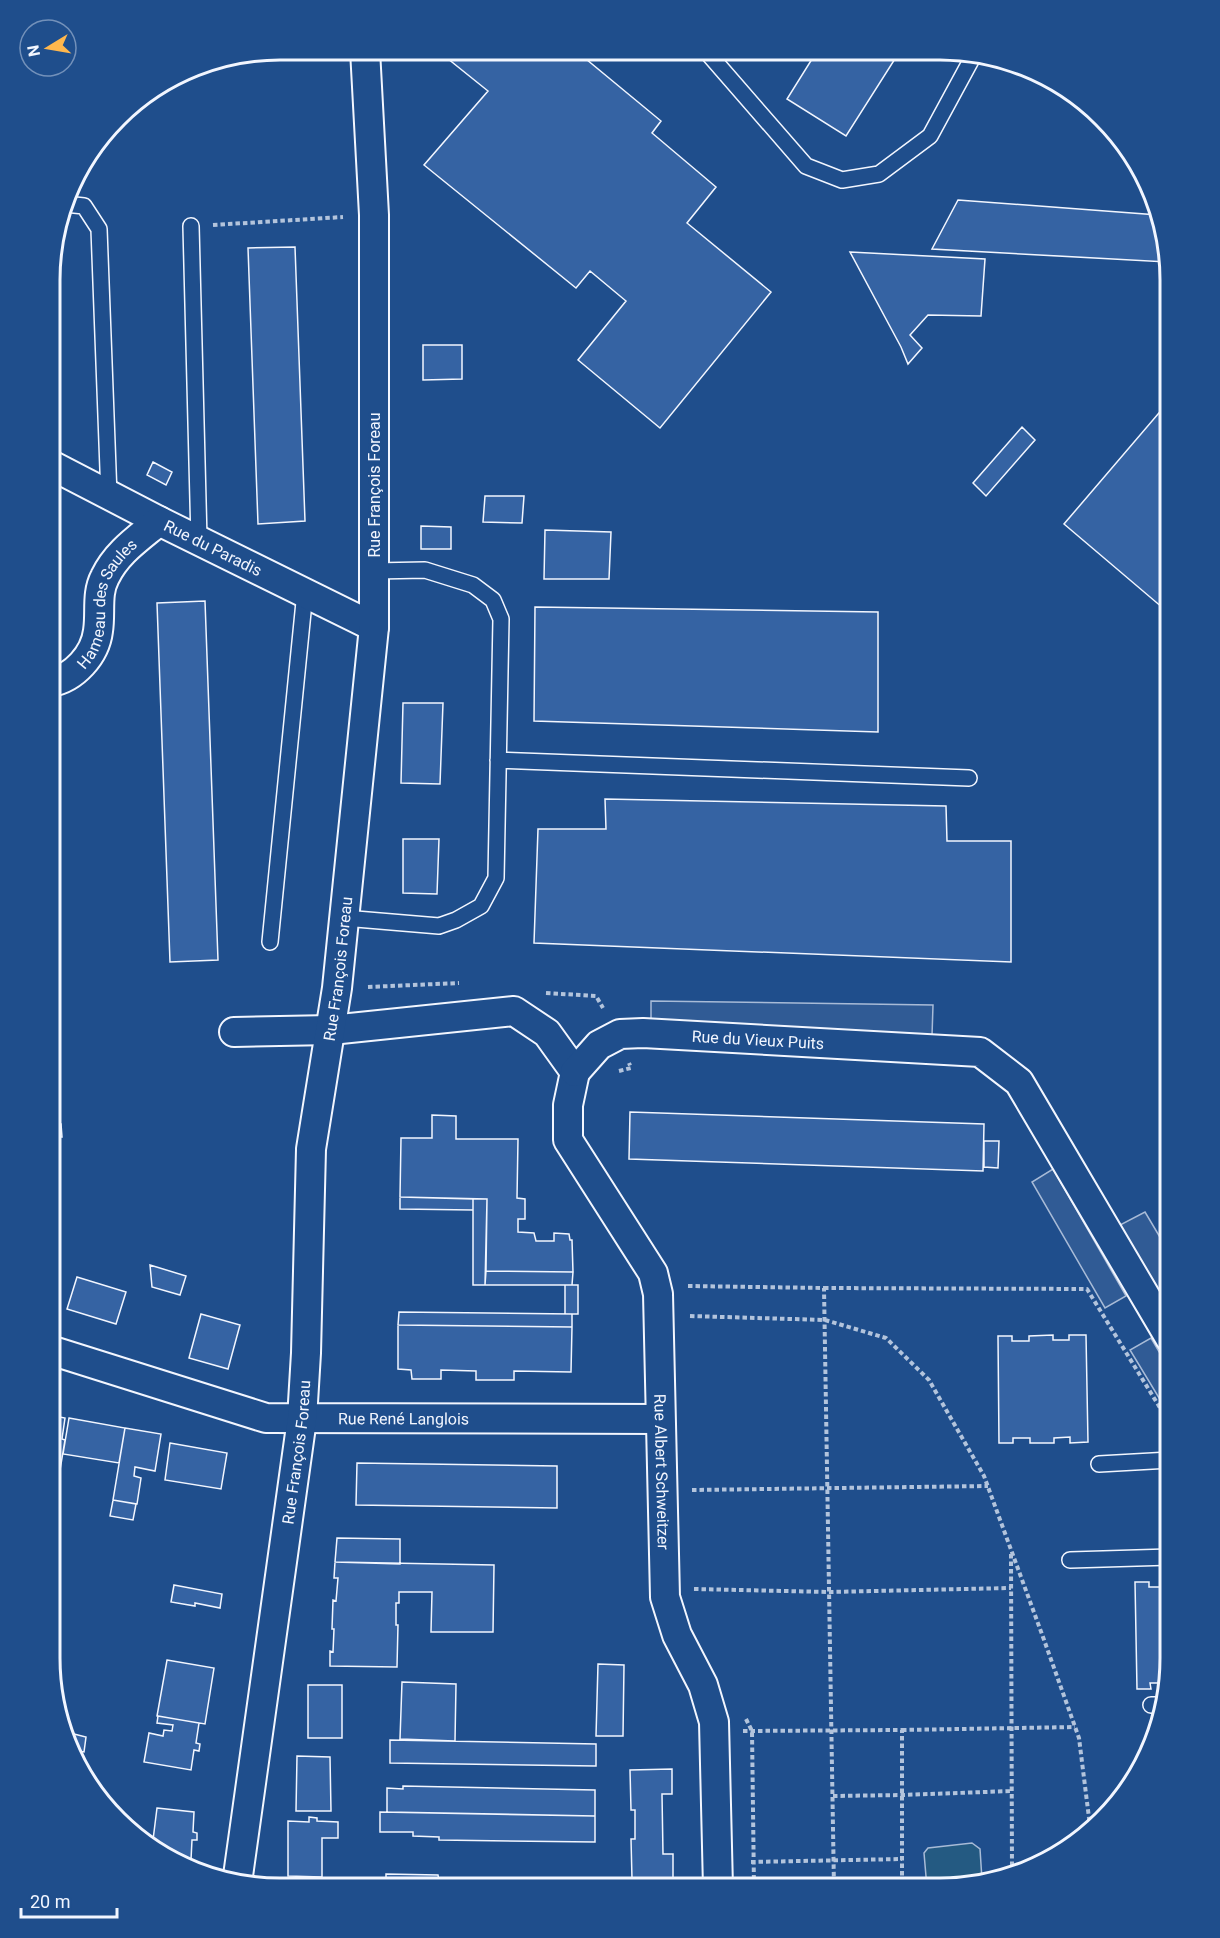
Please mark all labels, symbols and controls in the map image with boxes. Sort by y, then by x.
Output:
north arrow [18,18,78,78]
text: N [23,43,44,58]
street label: Rue François Foreau [365,412,384,558]
street label: Rue du Paradis [161,516,265,580]
street label: Hameau des Saules [73,535,141,673]
street label: Rue François Foreau [320,896,356,1042]
street label: Rue du Vieux Puits [691,1027,825,1053]
street label: Rue François Foreau [278,1379,314,1525]
street label: Rue Albert Schweitzer [650,1394,673,1551]
street label: Rue René Langlois [338,1409,469,1429]
scale bar [21,1881,117,1919]
text: 20 m [30,1891,70,1912]

